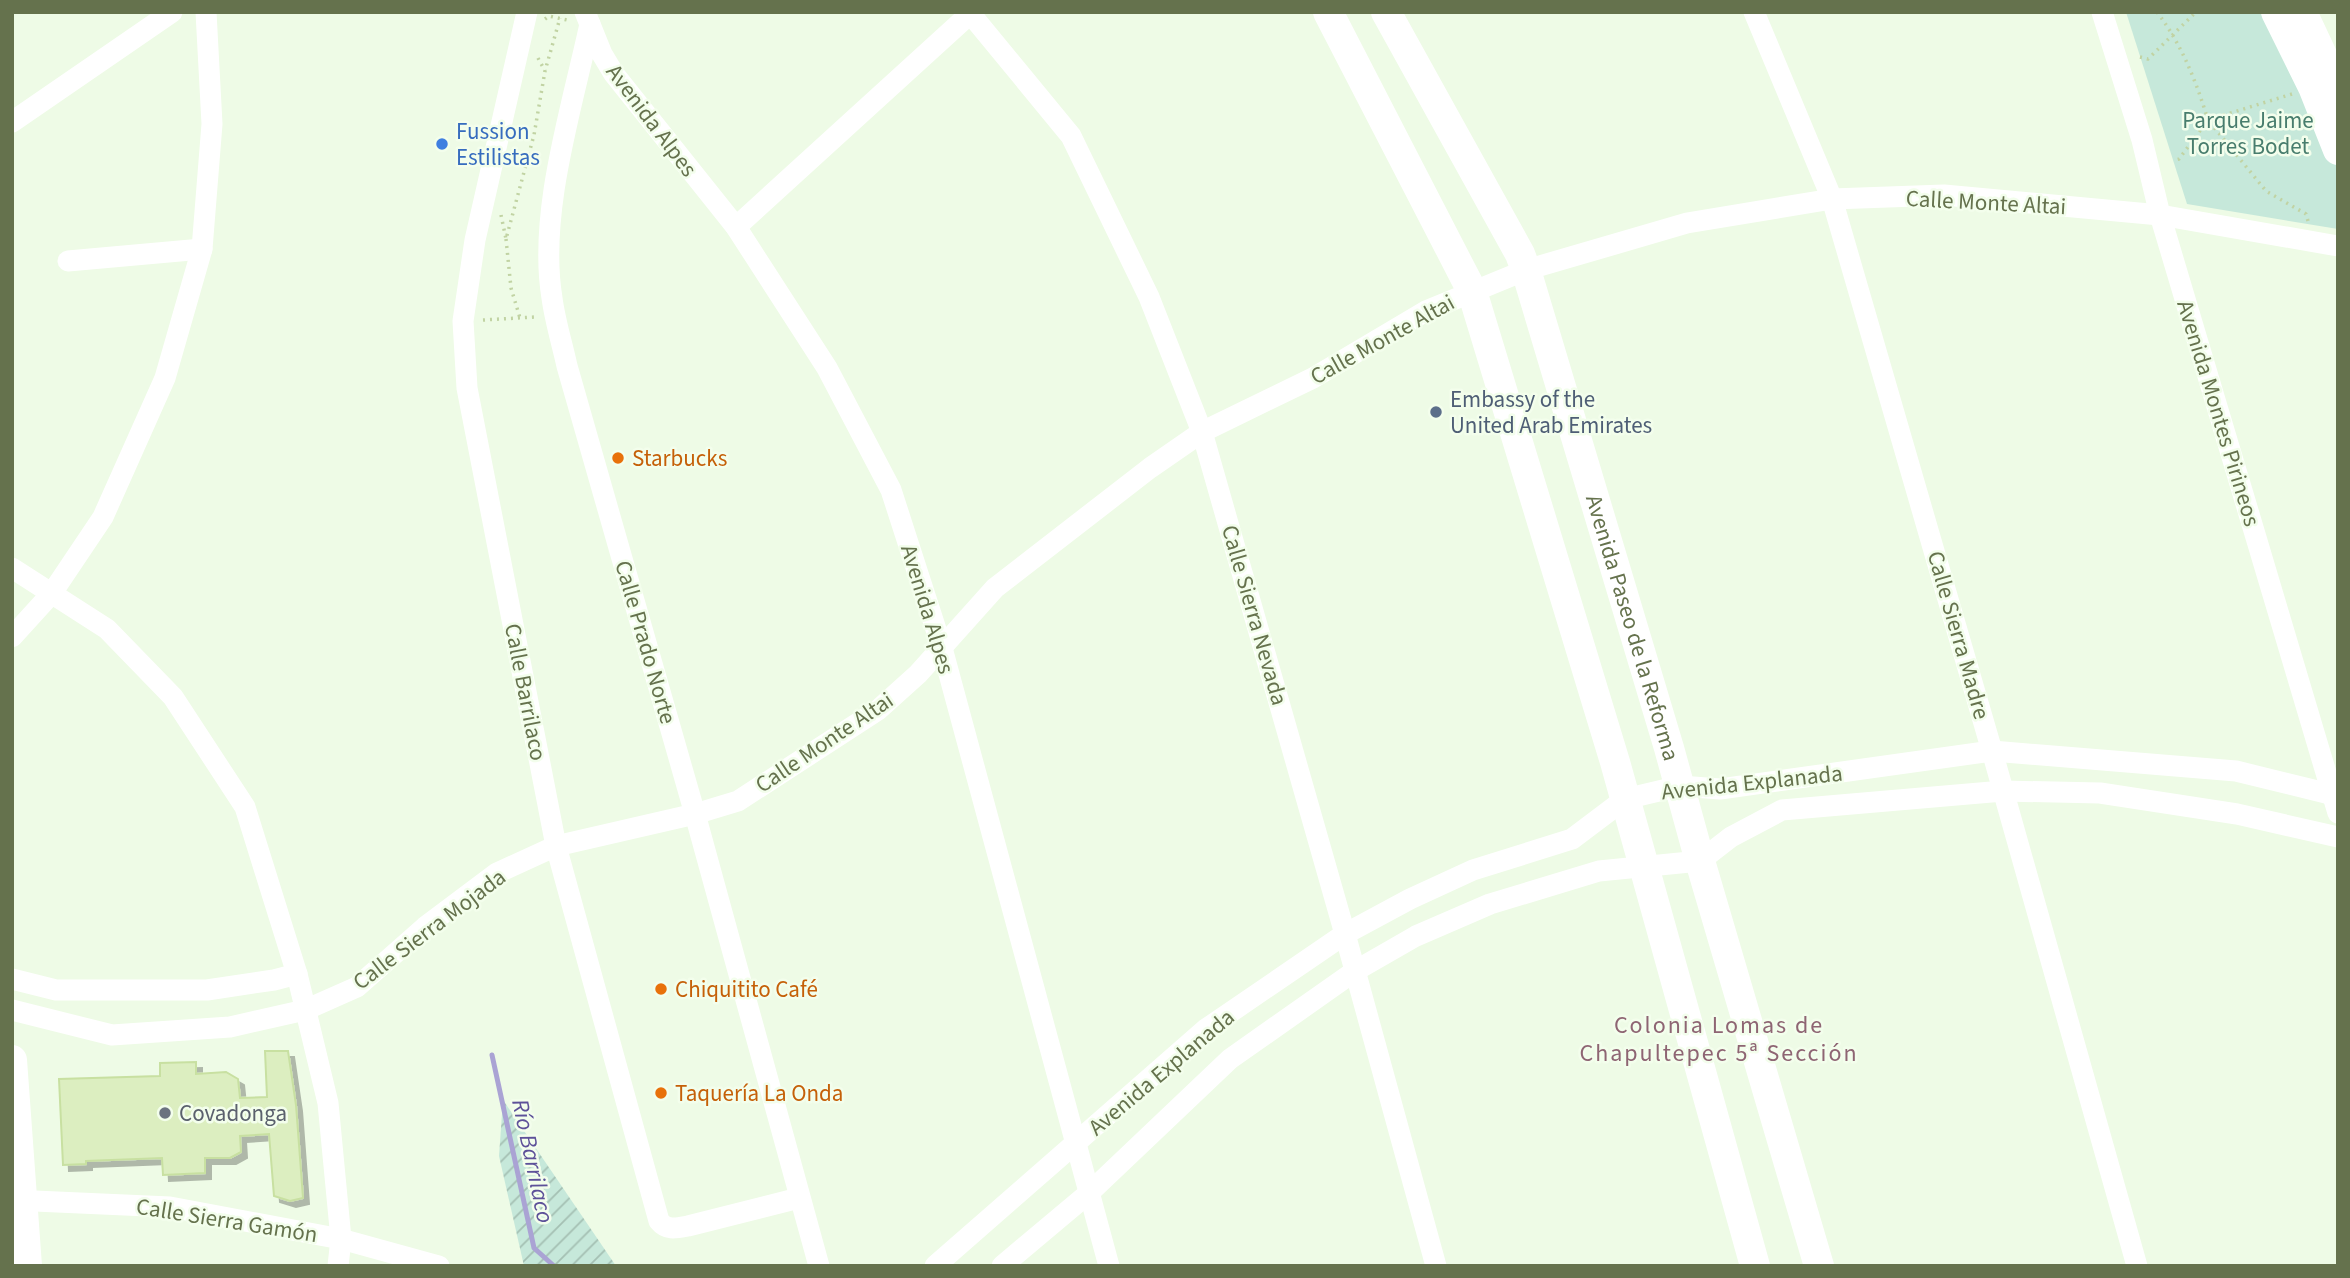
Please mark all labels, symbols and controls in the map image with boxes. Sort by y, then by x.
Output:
street label: Avenida Alpes [598,57,705,184]
park label: Parque Jaime Torres Bodet [2182,104,2314,163]
place label: Fussion Estilistas [456,115,540,174]
marker: Fussion Estilistas [434,136,450,152]
street label: Calle Monte Altai [1905,182,2067,223]
street label: Calle Monte Altai [1304,286,1460,393]
street label: Avenida Montes Pirineos [2168,296,2269,530]
place label: Embassy of the United Arab Emirates [1450,383,1652,442]
marker: Embassy of the United Arab Emirates [1428,404,1444,420]
place label: Starbucks [632,442,727,475]
marker: Starbucks [610,450,626,466]
street label: Avenida Paseo de la Reforma [1577,491,1688,764]
street label: Calle Sierra Nevada [1213,521,1296,709]
street label: Avenida Alpes [892,540,963,678]
street label: Calle Sierra Madre [1919,547,1998,723]
street label: Calle Prado Norte [606,557,685,728]
street label: Calle Barrilaco [496,621,555,764]
street label: Calle Monte Altai [748,684,900,801]
street label: Avenida Explanada [1660,757,1844,808]
street label: Calle Sierra Mojada [346,861,513,998]
place label: Chiquitito Café [675,973,818,1006]
marker: Chiquitito Café [653,981,669,997]
street label: Avenida Explanada [1081,1001,1242,1144]
district label: Colonia Lomas de Chapultepec 5ª Sección [1579,1008,1859,1071]
place label: Taquería La Onda [675,1077,843,1110]
marker: Taquería La Onda [653,1085,669,1101]
water label: Río Barrilaco [502,1096,563,1226]
place label: Covadonga [179,1097,287,1130]
marker: Covadonga [157,1105,173,1121]
street label: Calle Sierra Gamón [134,1190,320,1251]

